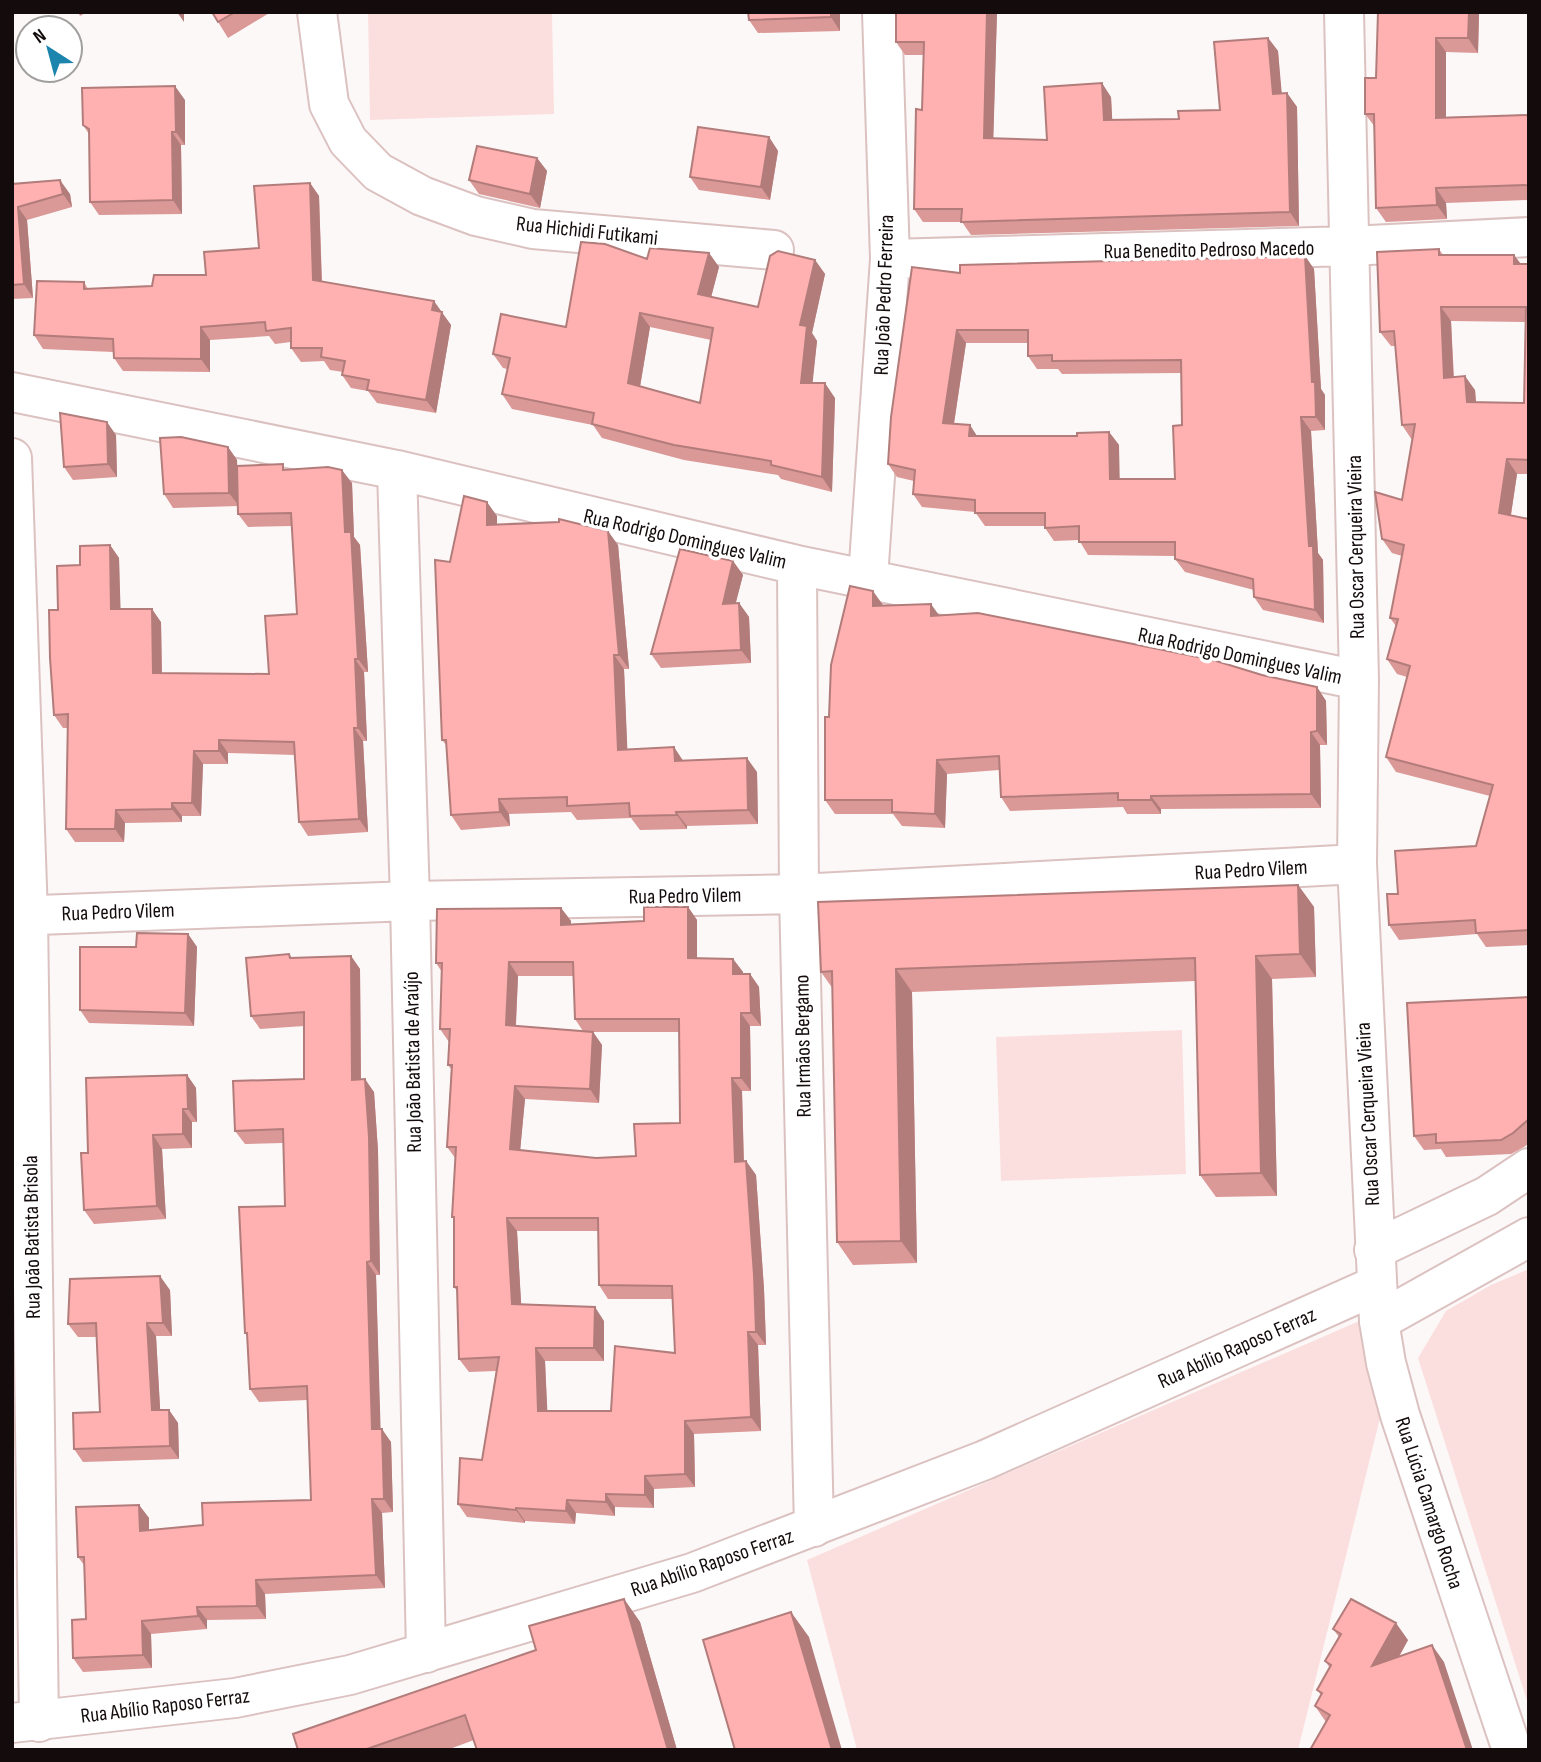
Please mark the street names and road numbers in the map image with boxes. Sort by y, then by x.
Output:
street label: Rua Hichidi Futikami [515,211,659,251]
street label: Rua João Pedro Ferreira [869,214,899,376]
street label: Rua Benedito Pedroso Macedo [1103,236,1315,264]
street label: Rua Oscar Cerqueira Vieira [1342,455,1370,639]
street label: Rua Rodrigo Domingues Valim [581,503,789,575]
street label: Rua Rodrigo Domingues Valim [1136,622,1344,690]
street label: Rua Pedro Vilem [1194,855,1308,885]
street label: Rua Pedro Vilem [628,883,742,909]
street label: Rua Pedro Vilem [61,898,175,926]
street label: Rua João Batista de Araújo [399,971,427,1153]
street label: Rua Irmãos Bergamo [789,974,817,1118]
street label: Rua Oscar Cerqueira Vieira [1351,1021,1385,1207]
street label: Rua João Batista Brisola [18,1155,46,1319]
street label: Rua Abílio Raposo Ferraz [1154,1302,1320,1394]
street label: Rua Lúcia Camargo Rocha [1389,1414,1469,1592]
street label: Rua Abílio Raposo Ferraz [628,1523,797,1603]
street label: Rua Abílio Raposo Ferraz [79,1683,251,1729]

